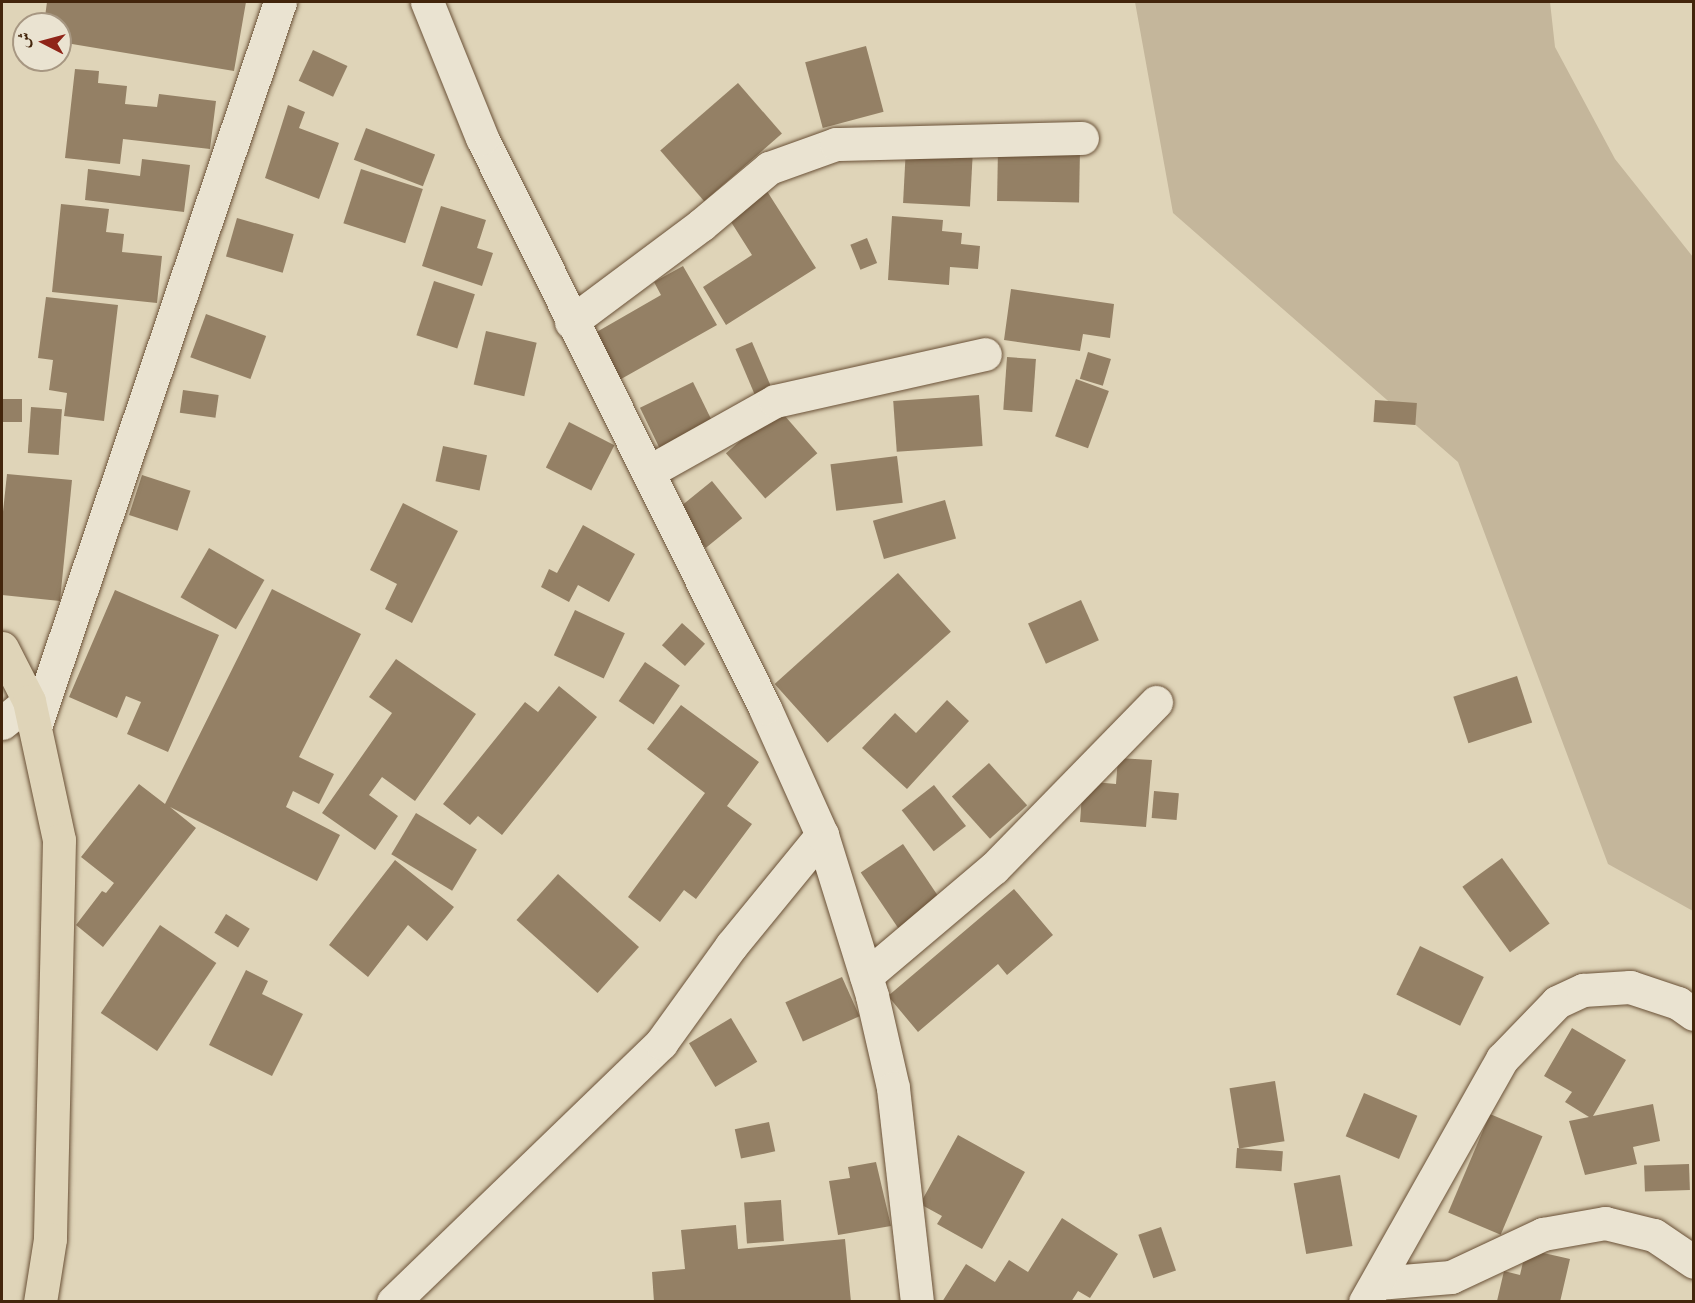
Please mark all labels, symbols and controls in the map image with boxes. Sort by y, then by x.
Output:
north arrow [12,12,72,72]
text: ش [13,31,38,49]

